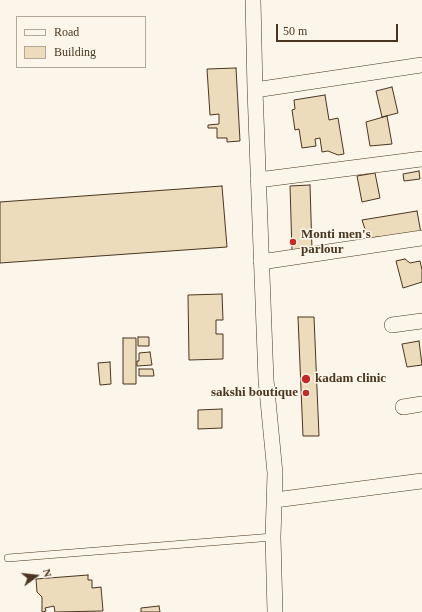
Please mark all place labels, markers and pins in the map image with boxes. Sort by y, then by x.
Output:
place label: Monti men's parlour [301,227,371,258]
marker: Monti men's parlour [288,237,298,247]
place label: kadam clinic [315,371,386,387]
marker: kadam clinic [300,373,312,385]
place label: sakshi boutique [211,385,298,401]
marker: sakshi boutique [301,388,311,398]

